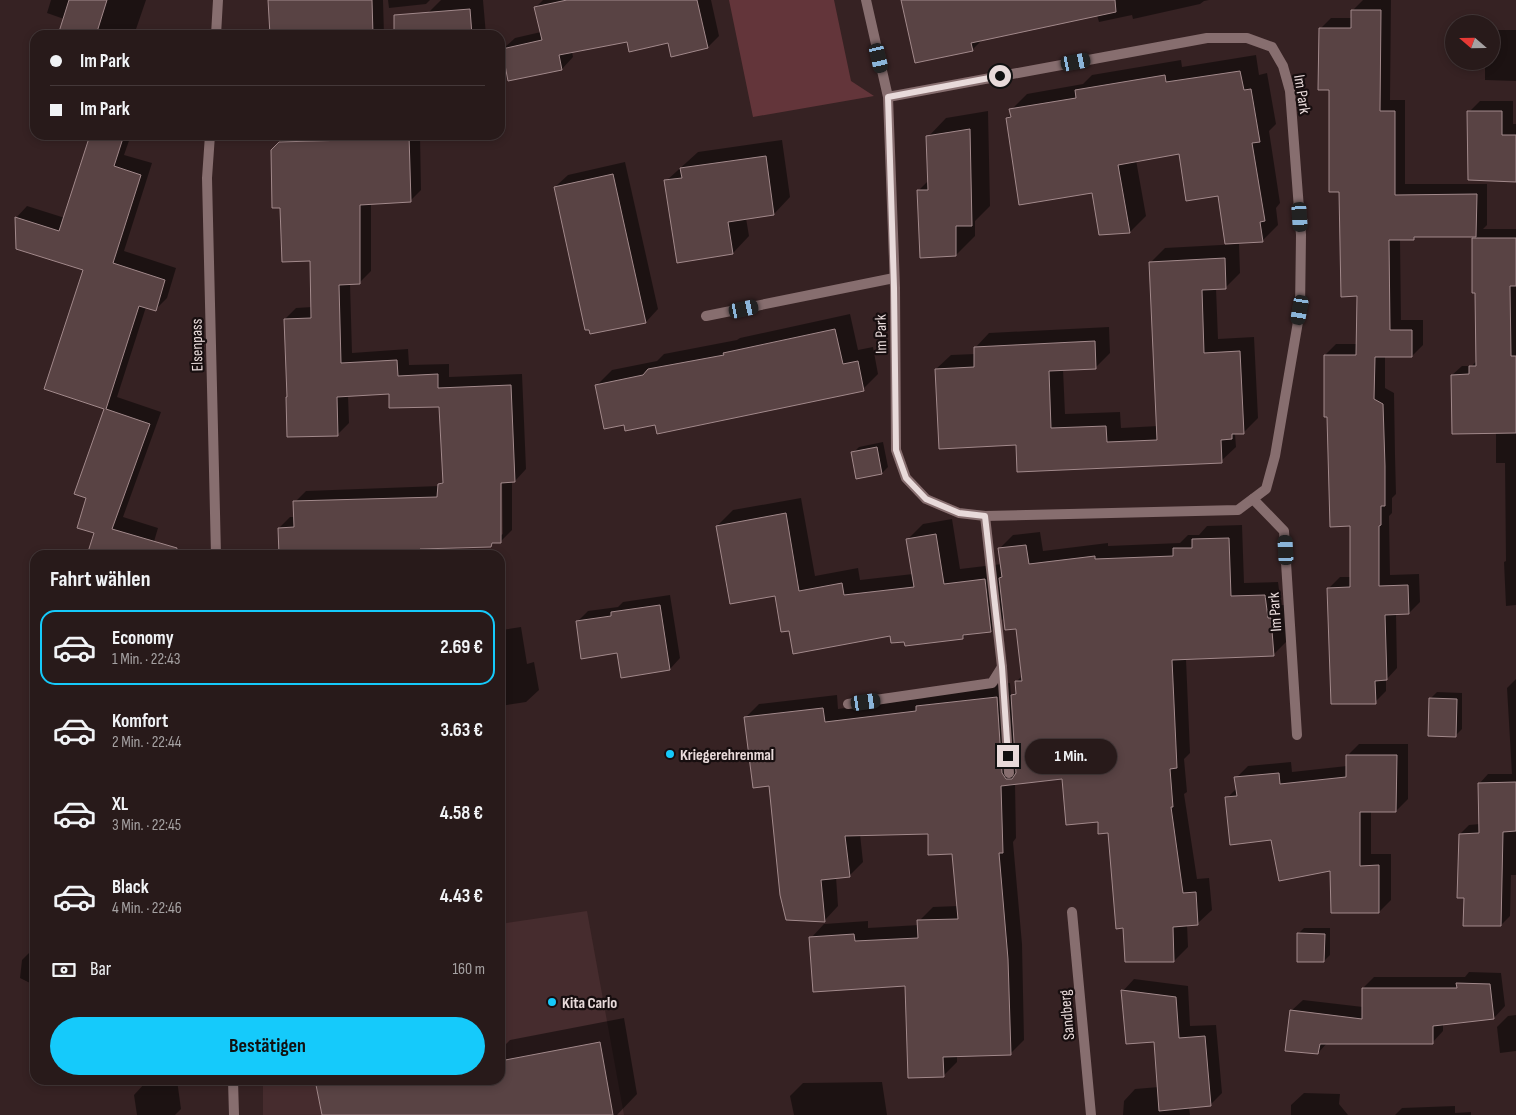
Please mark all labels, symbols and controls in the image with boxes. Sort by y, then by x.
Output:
north arrow [1445,15,1500,70]
map controls [1445,15,1500,70]
car [868,42,889,74]
text: Im Park [80,50,130,73]
car [1059,52,1092,72]
route start [989,65,1011,87]
street label: Im Park [1289,73,1314,115]
text: Im Park [80,98,130,121]
car [1291,202,1308,232]
car [1290,294,1309,326]
car [727,299,760,319]
street label: Im Park [872,314,891,354]
street label: Elsenpass [188,318,207,371]
car [1277,535,1294,565]
text: Fahrt wählen [50,566,151,593]
street label: Im Park [1265,592,1286,632]
icon: car [52,625,97,670]
text: Economy [112,627,174,650]
text: 2.69 € [440,636,483,659]
text: 1 Min. · 22:43 [112,650,180,669]
car [850,692,881,712]
icon: car [52,708,97,753]
text: Komfort [112,710,168,733]
text: 3.63 € [440,719,483,742]
text: 2 Min. · 22:44 [112,733,181,752]
callout: 1 Min. [1026,738,1118,774]
route end [997,745,1019,767]
place label: Kriegerehrenmal [680,746,774,765]
text: 1 Min. [1055,747,1087,766]
marker: Kriegerehrenmal [664,748,676,760]
icon: car [52,791,97,836]
text: XL [112,793,128,816]
text: 4.58 € [440,802,483,825]
text: 3 Min. · 22:45 [112,816,181,835]
icon: car [52,874,97,919]
text: Black [112,876,149,899]
text: 4.43 € [440,885,483,908]
text: 4 Min. · 22:46 [112,899,182,918]
icon: cash [50,956,78,984]
text: Bar [90,958,111,981]
text: 160 m [452,960,485,979]
street label: Sandberg [1056,989,1079,1041]
place label: Kita Carlo [562,994,617,1013]
marker: Kita Carlo [546,996,558,1008]
button: Bestätigen [50,1017,485,1075]

